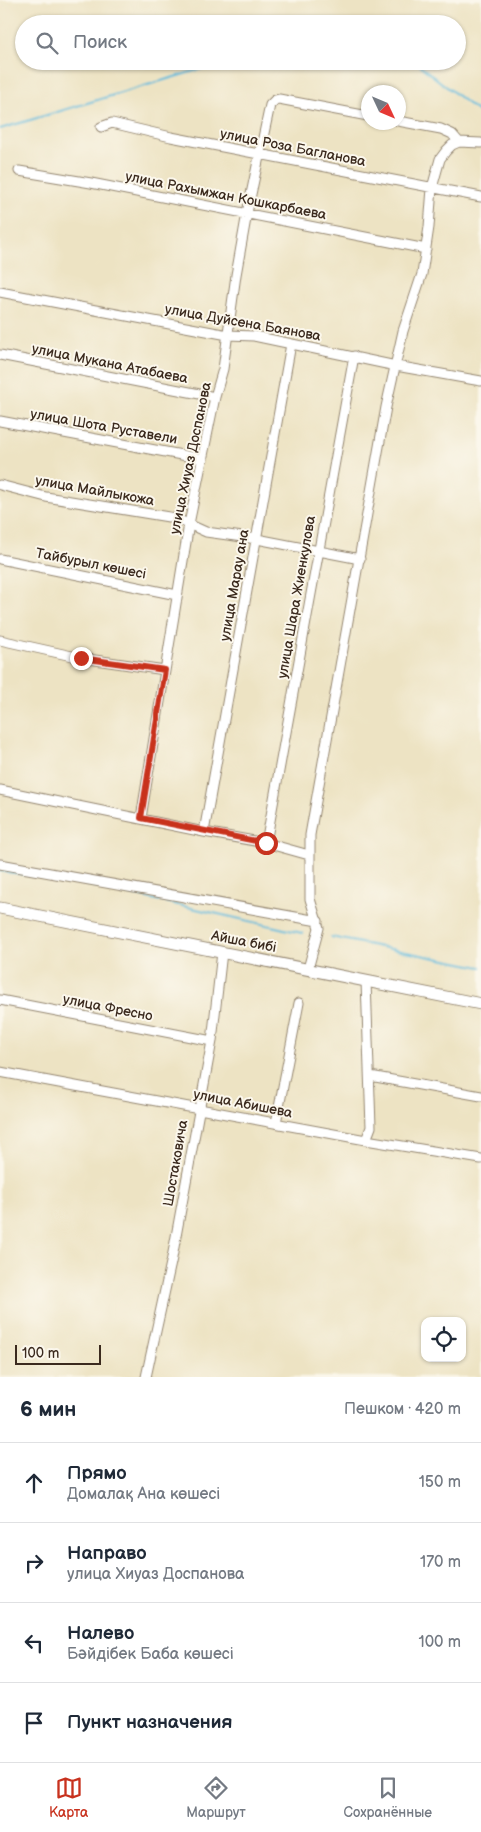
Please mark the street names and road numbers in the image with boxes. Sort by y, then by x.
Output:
street label: улица Роза Багланова [219,125,368,170]
street label: улица Рахымжан Кошкарбаева [124,168,329,223]
street label: улица Дуйсена Баянова [164,300,323,345]
street label: улица Мукана Атабаева [31,340,190,387]
street label: улица Хиуаз Доспанова [166,380,215,536]
street label: улица Шота Руставели [29,405,179,448]
street label: улица Майлыкожа [34,472,156,509]
street label: улица Шара Жиенкулова [274,514,319,680]
street label: улица Марау ана [216,527,253,642]
street label: Тайбурыл көшесі [34,544,148,583]
street label: Айша бибі [209,927,278,956]
street label: улица Фресно [62,990,154,1025]
street label: улица Абишева [192,1086,295,1122]
street label: Шостаковича [160,1118,192,1208]

